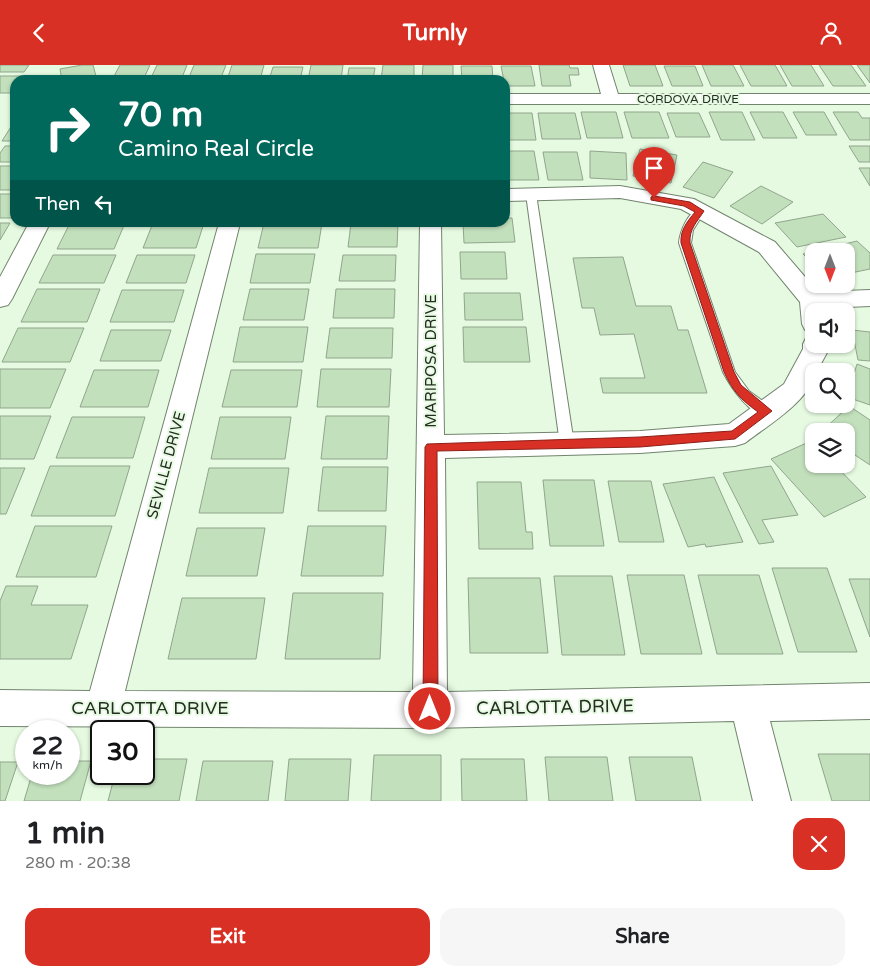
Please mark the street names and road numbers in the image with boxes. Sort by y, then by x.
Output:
street label: CORDOVA DRIVE [637,92,739,106]
street label: MARIPOSA DRIVE [422,294,440,428]
street label: SEVILLE DRIVE [143,409,189,521]
street label: CARLOTTA DRIVE [476,695,634,719]
street label: CARLOTTA DRIVE [71,697,229,719]

